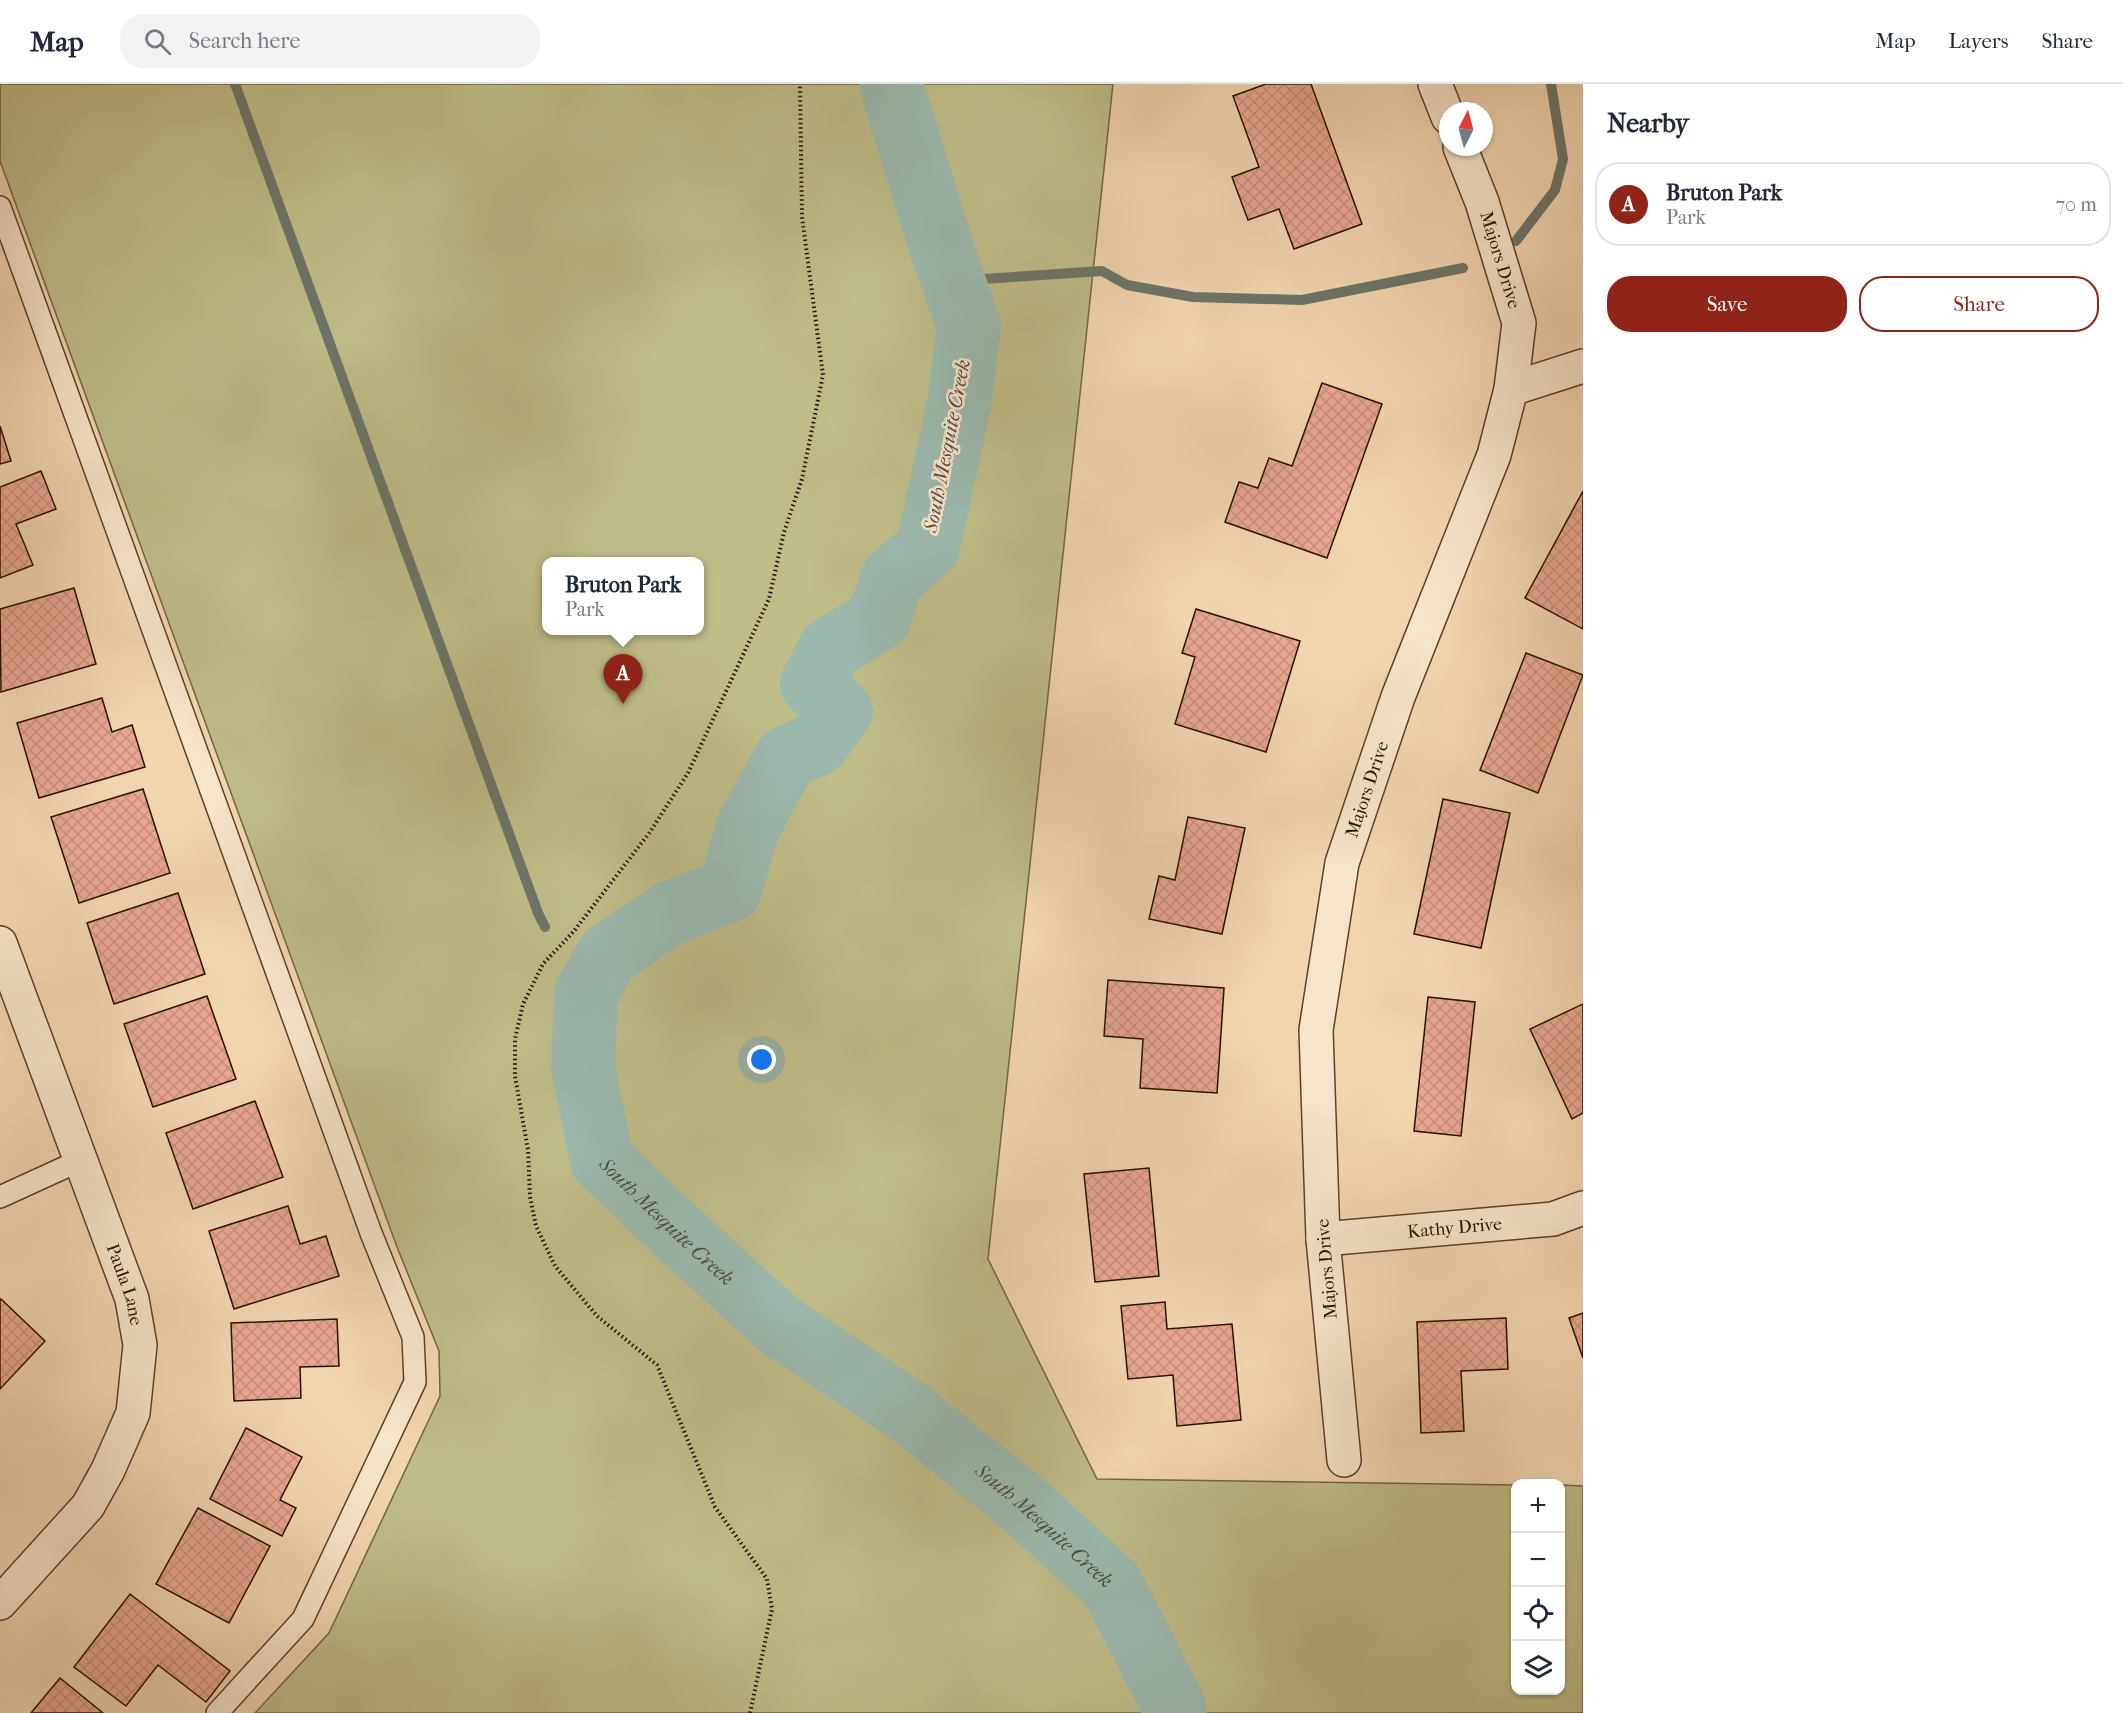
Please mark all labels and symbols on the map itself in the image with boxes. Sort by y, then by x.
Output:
north arrow [1439,102,1493,156]
street label: Majors Drive [1475,209,1525,311]
water label: South Mesquite Creek [919,358,975,535]
pin: A [604,654,642,704]
street label: Majors Drive [1341,738,1393,840]
your location [747,1045,776,1074]
water label: South Mesquite Creek [594,1152,739,1290]
street label: Kathy Drive [1406,1213,1503,1242]
street label: Majors Drive [1312,1218,1342,1320]
street label: Paula Lane [102,1241,147,1327]
water label: South Mesquite Creek [970,1458,1118,1592]

